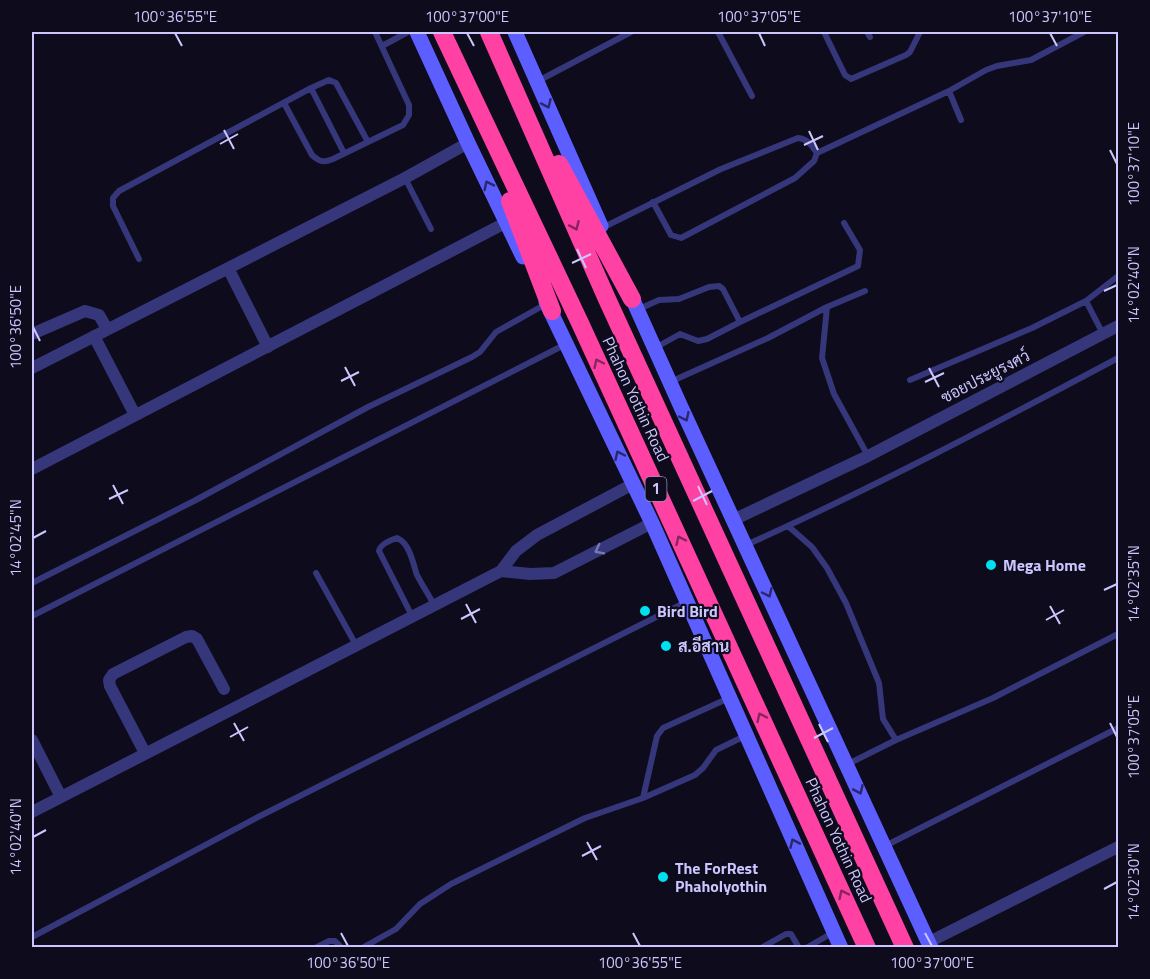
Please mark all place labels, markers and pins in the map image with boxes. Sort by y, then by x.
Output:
place label: Mega Home [1003,553,1086,577]
marker: Mega Home [984,558,998,572]
place label: Bird Bird [657,599,718,623]
marker: Bird Bird [638,604,652,618]
place label: ส.อีสาน [678,634,729,658]
marker: ส.อีสาน [659,639,673,653]
place label: The ForRest Phaholyothin [675,856,767,898]
marker: The ForRest Phaholyothin [656,870,670,884]

